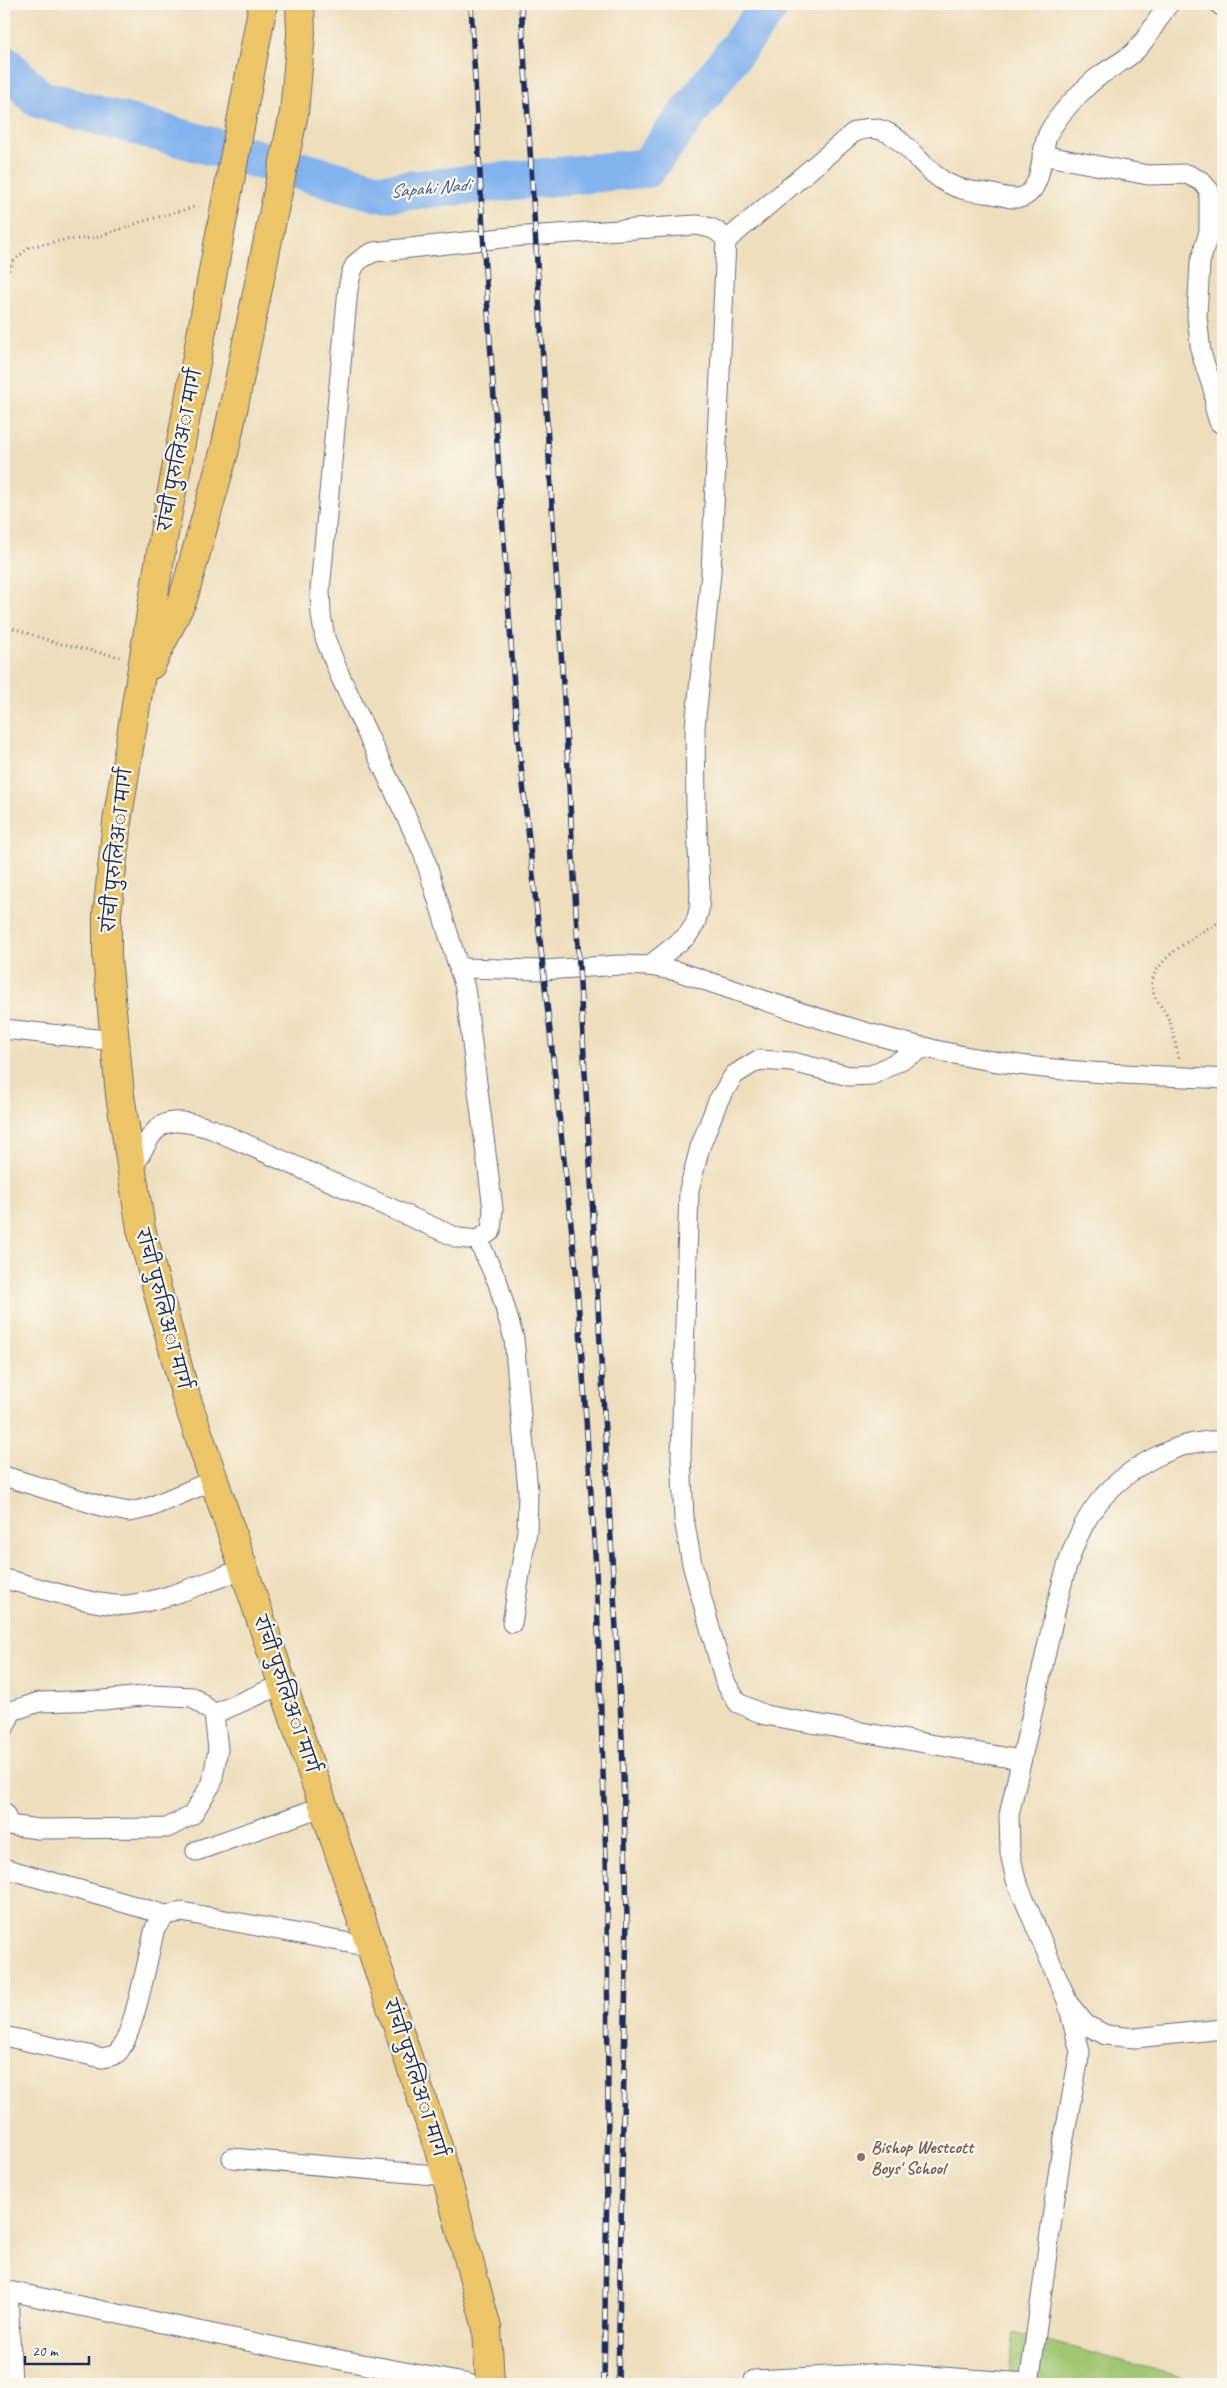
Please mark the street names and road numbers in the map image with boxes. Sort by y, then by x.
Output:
street label: रांची पुरुलिअा मार्ग [150,365,210,535]
street label: रांची पुरुलिअा मार्ग [94,765,140,935]
street label: रांची पुरुलिअा मार्ग [128,1225,198,1394]
street label: रांची पुरुलिअा मार्ग [246,1610,327,1778]
street label: रांची पुरुलिअा मार्ग [376,1994,454,2162]

